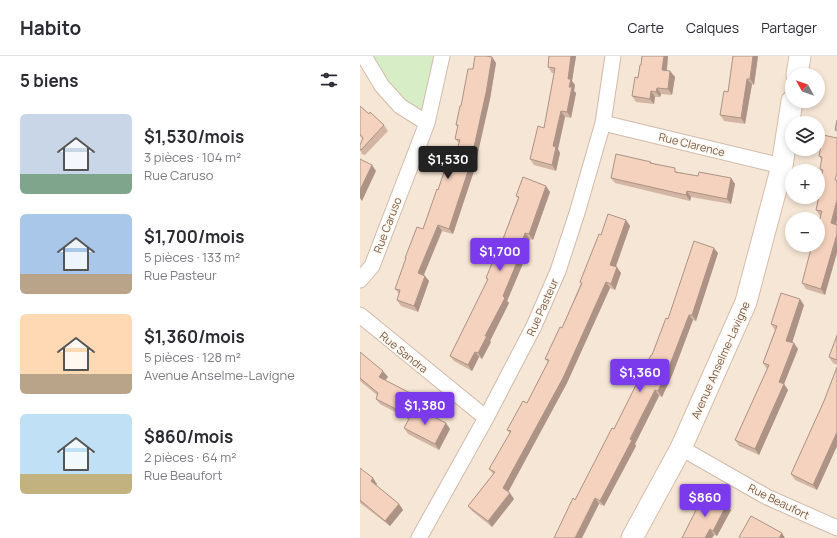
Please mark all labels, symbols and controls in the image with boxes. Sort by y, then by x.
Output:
text: Habito [20,15,81,41]
text: Carte [628,18,664,37]
text: Calques [686,18,739,37]
text: Partager [761,18,817,37]
north arrow [785,68,825,108]
map controls [785,68,825,252]
text: 5 biens [20,69,78,92]
icon: filters [318,69,340,91]
button: layers [785,116,825,156]
text: $1,530/mois [144,125,244,148]
street label: Rue Clarence [657,129,727,160]
icon: home [52,130,100,178]
pin: $1,530 [415,146,481,180]
text: 3 pièces · 104 m² [144,148,241,166]
text: $1,530 [427,150,469,168]
button: + [785,164,825,204]
text: Rue Caruso [144,166,214,184]
street label: Rue Caruso [369,194,405,255]
button: − [785,212,825,252]
text: $1,700/mois [144,225,245,248]
icon: home [52,230,100,278]
pin: $1,700 [467,238,533,272]
text: $1,700 [479,242,521,260]
text: 5 pièces · 133 m² [144,248,240,266]
text: Rue Pasteur [144,266,217,284]
street label: Rue Pasteur [523,276,561,338]
street label: Avenue Anselme-Lavigne [687,298,753,421]
text: $1,360/mois [144,325,245,348]
street label: Rue Sandra [377,328,431,376]
icon: home [52,330,100,378]
text: 5 pièces · 128 m² [144,348,241,366]
pin: $1,360 [607,359,673,393]
text: $1,360 [619,363,661,381]
text: Avenue Anselme-Lavigne [144,366,295,384]
pin: $1,380 [392,392,458,426]
text: $1,380 [404,396,446,414]
text: $860/mois [144,425,233,448]
icon: home [52,430,100,478]
text: 2 pièces · 64 m² [144,448,236,466]
text: Rue Beaufort [144,466,222,484]
street label: Rue Beaufort [746,480,812,522]
pin: $860 [681,484,729,518]
text: $860 [689,488,721,506]

